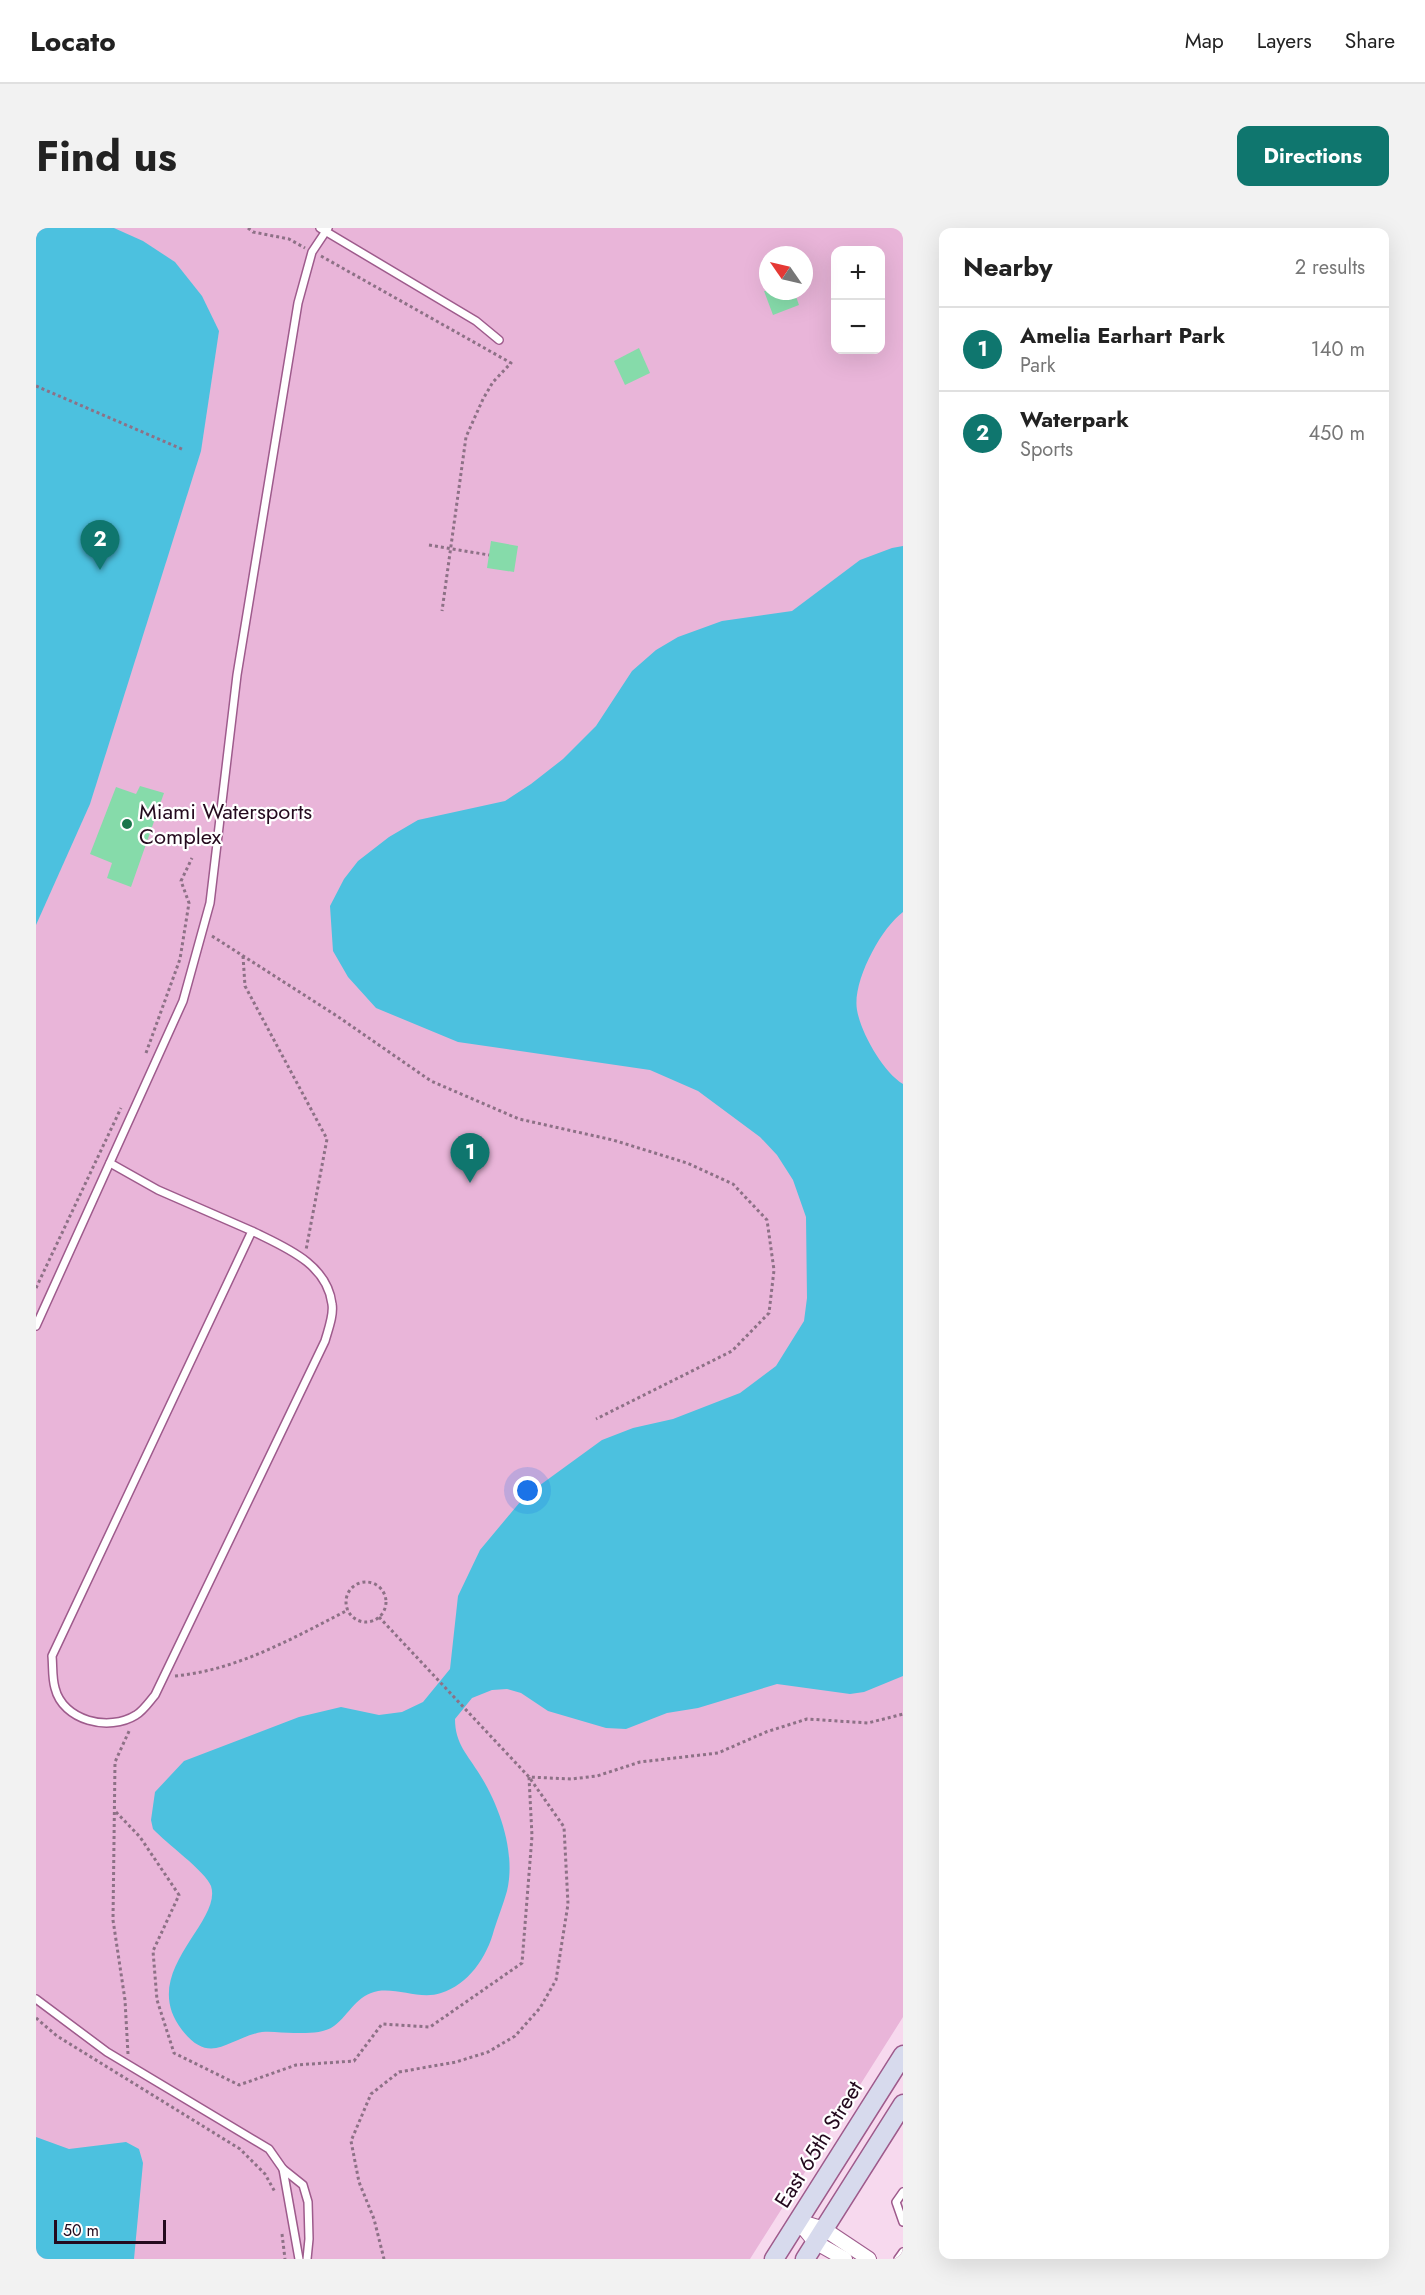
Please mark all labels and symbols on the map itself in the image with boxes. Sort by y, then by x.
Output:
north arrow [759,246,813,300]
pin: 2 [80,520,120,570]
place label: Miami Watersports Complex [139,795,312,852]
marker: Miami Watersports Complex [120,817,134,831]
pin: 1 [450,1134,490,1183]
your location [513,1476,542,1505]
street label: East 65th Street [766,2074,870,2214]
scale bar [54,2217,166,2244]

